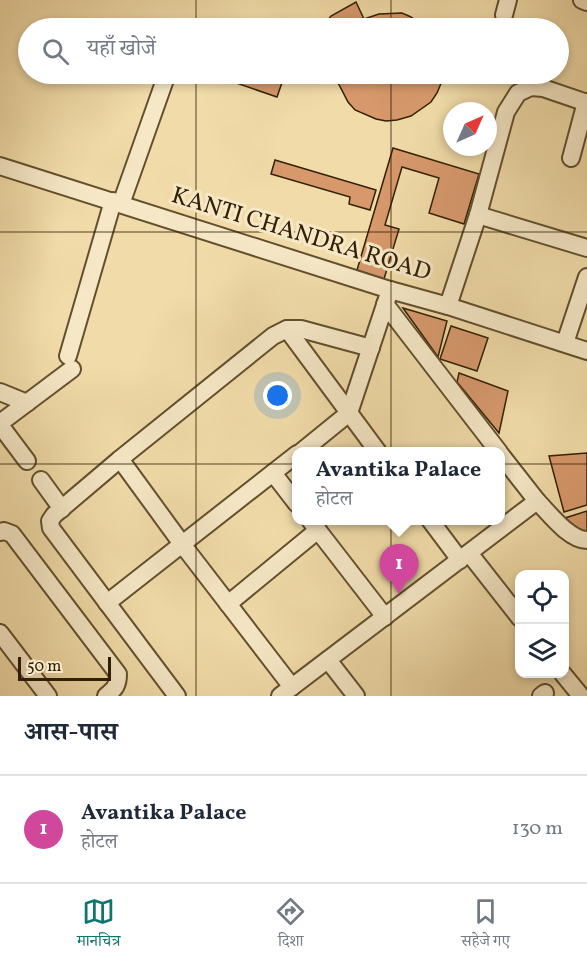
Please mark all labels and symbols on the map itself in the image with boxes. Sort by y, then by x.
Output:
north arrow [443,102,497,156]
street label: KANTI CHANDRA ROAD [167,179,435,291]
your location [263,381,292,410]
pin: 1 [380,544,418,594]
scale bar [18,654,111,682]

